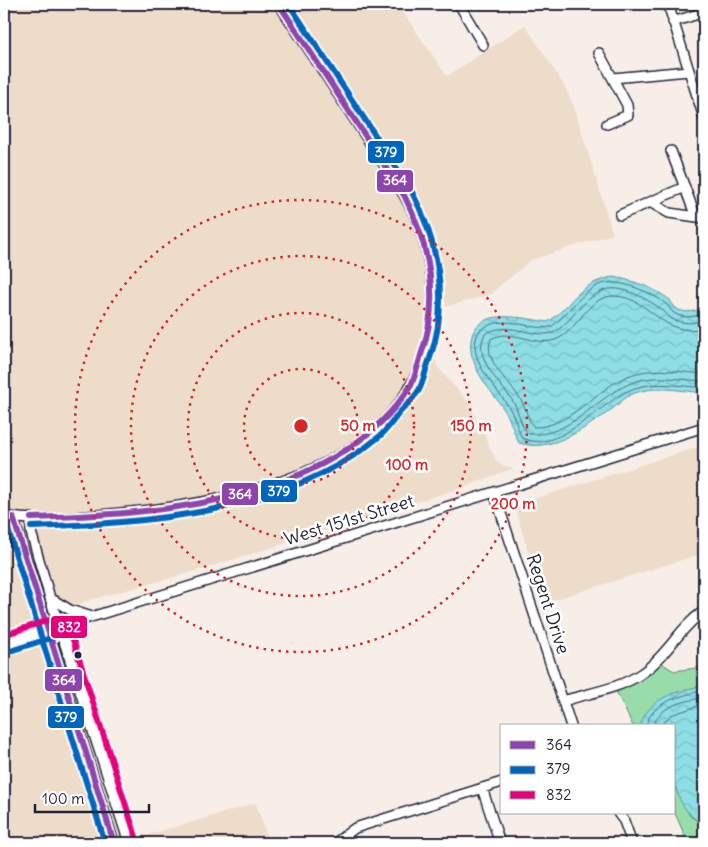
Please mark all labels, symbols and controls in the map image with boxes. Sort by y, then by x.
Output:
line badge: 379 [367,140,405,164]
text: 379 [375,143,397,161]
line badge: 364 [376,169,414,193]
text: 364 [383,171,407,189]
text: 50 m [340,416,376,435]
text: 150 m [450,416,492,435]
centre of rings [292,417,310,435]
text: 100 m [386,455,428,474]
line badge: 379 [260,479,298,503]
line badge: 364 [221,482,259,506]
text: 379 [268,482,290,500]
text: 364 [228,485,252,503]
street label: West 151st Street [281,489,417,550]
text: 200 m [491,494,535,513]
street label: Regent Drive [522,551,575,657]
line badge: 832 [50,615,88,639]
text: 832 [57,618,81,636]
unlabelled marker [73,650,83,660]
line badge: 364 [44,668,83,692]
text: 364 [52,671,76,689]
line badge: 379 [47,705,85,729]
text: 379 [55,708,77,726]
legend [500,724,676,814]
text: 364 [546,735,572,754]
text: 379 [546,759,571,778]
scale bar [35,782,149,814]
text: 832 [546,785,571,804]
text: 100 m [42,789,84,808]

